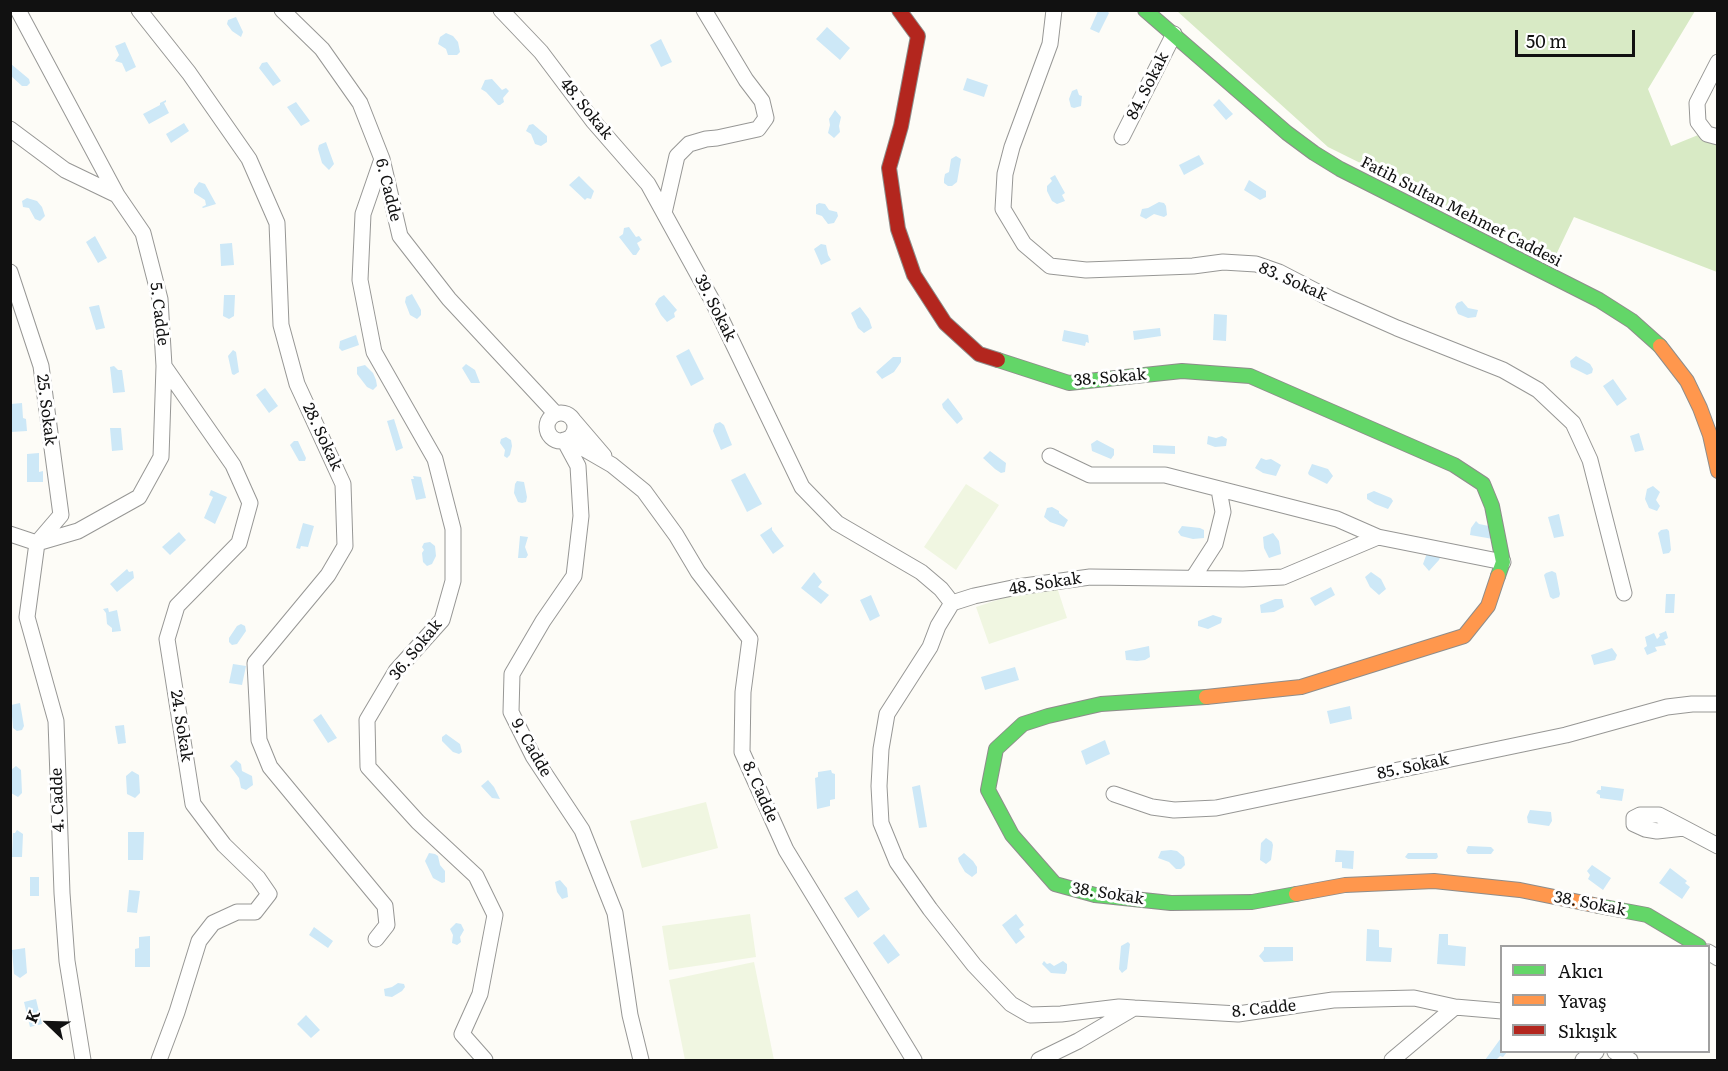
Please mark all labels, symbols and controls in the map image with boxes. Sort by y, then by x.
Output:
scale bar [1518,18,1638,56]
text: 50 m [1526,27,1567,54]
street label: 84. Sokak [1123,49,1173,123]
street label: 48. Sokak [556,75,616,143]
street label: Fatih Sultan Mehmet Caddesi [1357,153,1565,271]
street label: 6. Cadde [371,157,405,223]
street label: 83. Sokak [1256,258,1330,306]
street label: 39. Sokak [690,271,740,345]
street label: 5. Cadde [146,281,172,347]
street label: 38. Sokak [1073,365,1147,391]
street label: 25. Sokak [32,373,60,447]
street label: 28. Sokak [298,400,346,474]
street label: 48. Sokak [1007,569,1083,599]
street label: 36. Sokak [386,616,446,684]
street label: 24. Sokak [166,689,196,763]
street label: 9. Cadde [507,715,555,781]
street label: 85. Sokak [1376,750,1450,784]
street label: 8. Cadde [738,759,782,825]
street label: 4. Cadde [47,767,69,833]
street label: 38. Sokak [1071,879,1145,909]
street label: 38. Sokak [1552,888,1628,920]
legend [1500,945,1710,1053]
text: Akıcı [1558,957,1603,984]
text: Yavaş [1558,987,1606,1014]
north arrow [18,993,78,1053]
street label: 8. Cadde [1231,996,1297,1022]
text: K [18,1006,45,1026]
text: Sıkışık [1558,1017,1617,1044]

